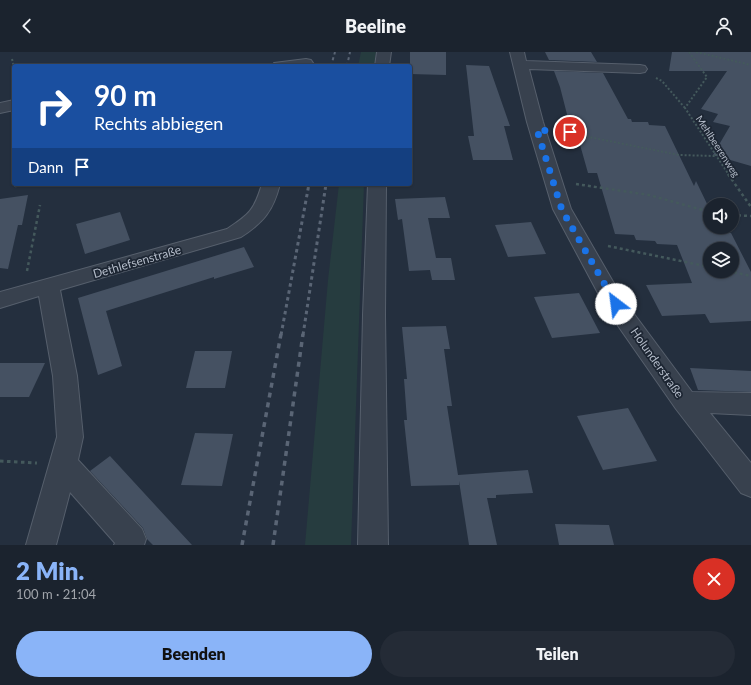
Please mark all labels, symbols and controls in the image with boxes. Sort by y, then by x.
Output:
icon: back [16,15,38,37]
text: Beeline [345,15,406,37]
icon: person [713,15,735,37]
text: 90 m [94,78,157,112]
icon: right [28,80,80,132]
text: Rechts abbiegen [94,112,223,134]
street label: Mehlbeerenweg [694,113,742,179]
pin [553,115,587,149]
icon: arrive [559,121,581,143]
icon: arrive [71,156,93,178]
text: Dann [28,158,63,176]
map controls [703,198,739,278]
button: sound [703,198,739,234]
street label: Dethlefsenstraße [91,242,183,281]
button: layers [703,242,739,278]
position arrow [595,283,637,325]
street label: Holunderstraße [628,325,687,401]
text: 2 Min. [16,556,84,585]
button: close [693,558,735,600]
text: 100 m · 21:04 [16,586,96,602]
button: Beenden [16,631,372,677]
button: Teilen [380,631,735,677]

